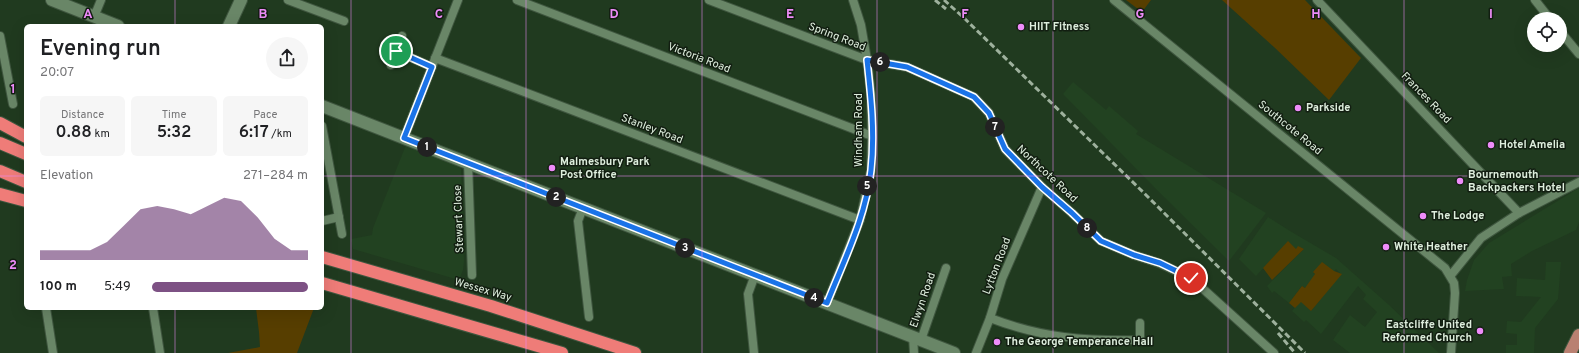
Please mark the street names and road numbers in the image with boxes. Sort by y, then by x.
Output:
street label: Spring Road [806,20,868,54]
street label: Victoria Road [666,40,732,76]
street label: Frances Road [1398,69,1454,127]
street label: Windham Road [852,93,866,167]
street label: Southcote Road [1255,98,1325,158]
street label: Stanley Road [619,111,685,147]
street label: Northcote Road [1014,142,1080,206]
street label: Stewart Close [451,185,467,253]
street label: Lytton Road [980,235,1014,297]
street label: Elwyn Road [907,271,939,329]
street label: Wessex Way [453,275,514,305]

